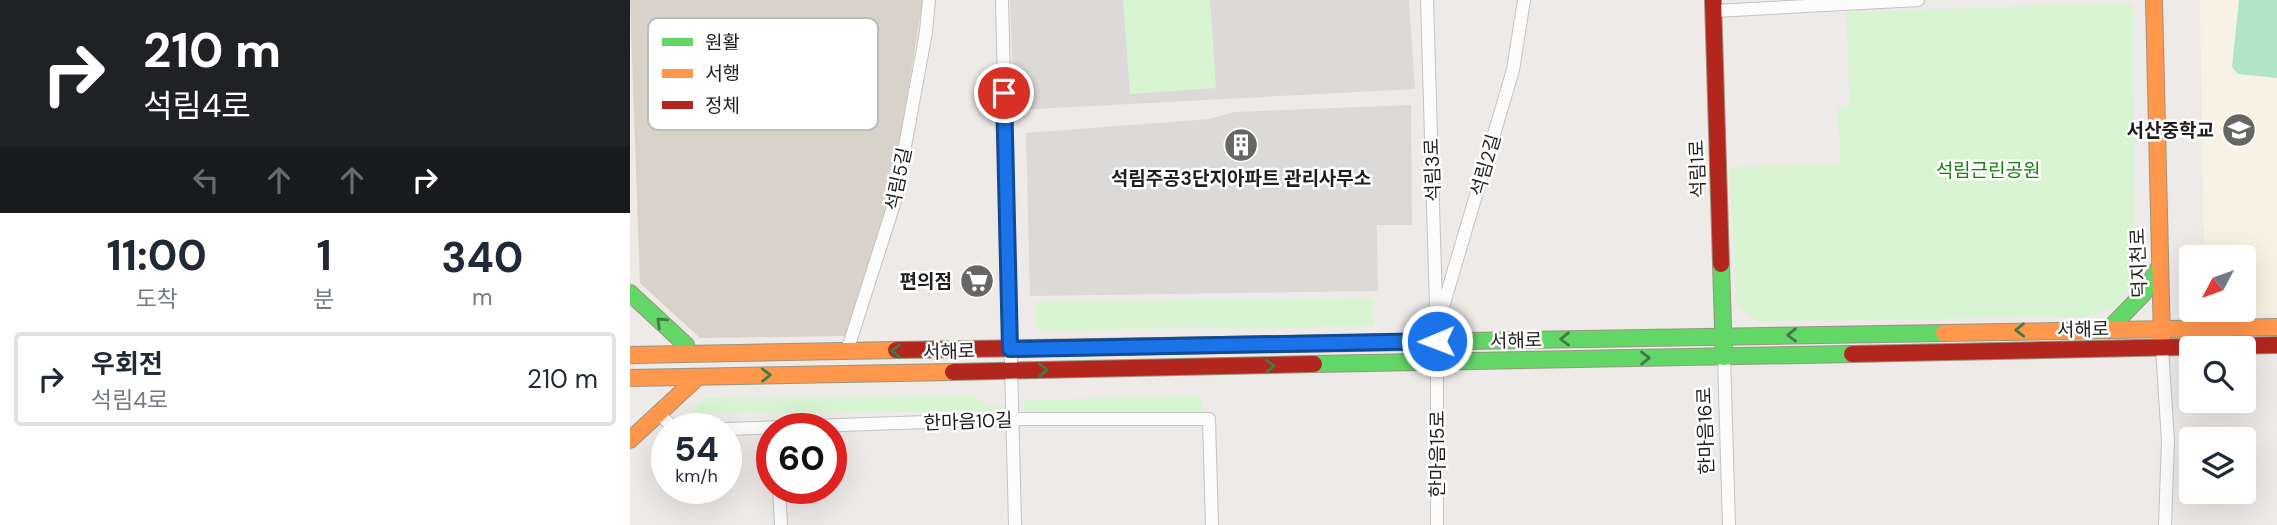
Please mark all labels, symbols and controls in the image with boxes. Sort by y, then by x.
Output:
text: 210 m [143,18,281,82]
legend [648,18,878,130]
icon: right [28,28,119,119]
text: 원활 [705,30,740,55]
text: 서행 [705,61,740,86]
pin [974,63,1034,123]
icon: arrive [985,74,1023,112]
text: 석림4로 [143,85,251,127]
text: 정체 [705,93,740,118]
school or university icon: 서산중학교 [2220,111,2258,149]
place label: 서산중학교 [2127,118,2214,143]
building icon: 석림주공3단지아파트 관리사무소 [1222,126,1260,164]
street label: 석림2길 [1465,131,1506,199]
street label: 석림3로 [1419,138,1446,202]
street label: 석림1로 [1684,139,1711,199]
street label: 석림5길 [880,145,917,213]
park label: 석림근린공원 [1936,158,2040,183]
icon: left [187,161,225,199]
icon: ahead [260,161,298,199]
icon: ahead [333,161,371,199]
icon: right [406,161,444,199]
place label: 석림주공3단지아파트 관리사무소 [1111,166,1371,191]
text: 11:00 [107,228,207,283]
text: 1 [316,228,332,283]
street label: 덕지천로 [2125,228,2152,298]
text: 340 [441,230,523,285]
north arrow [2179,245,2256,322]
map controls [2179,245,2256,504]
supermarket icon: 편의점 [958,262,996,300]
place label: 편의점 [900,269,952,294]
text: m [472,282,493,312]
text: 도착 [136,284,178,314]
text: 분 [313,284,335,314]
position arrow [1400,304,1474,378]
street label: 서해로 [2057,317,2109,342]
one-way arrow [656,318,669,331]
one-way arrow [2014,323,2025,338]
one-way arrow [1786,327,1797,342]
street label: 서해로 [1490,328,1542,353]
one-way arrow [1559,331,1570,346]
button: search [2179,336,2256,413]
street label: 서해로 [923,339,975,364]
one-way arrow [891,343,901,359]
text: 우회전 [91,347,163,381]
one-way arrow [1639,351,1650,366]
one-way arrow [1265,358,1276,373]
icon: right [32,360,70,398]
text: 210 m [527,362,598,396]
one-way arrow [1038,362,1048,378]
one-way arrow [761,368,772,383]
text: 석림4로 [91,385,168,415]
street label: 한마음16로 [1691,387,1720,475]
street label: 한마음10길 [923,407,1013,436]
street label: 한마음15로 [1425,410,1450,498]
speed limit sign: 60 [756,413,847,504]
text: 54 [674,426,719,472]
button: layers [2179,427,2256,504]
text: km/h [675,464,718,488]

